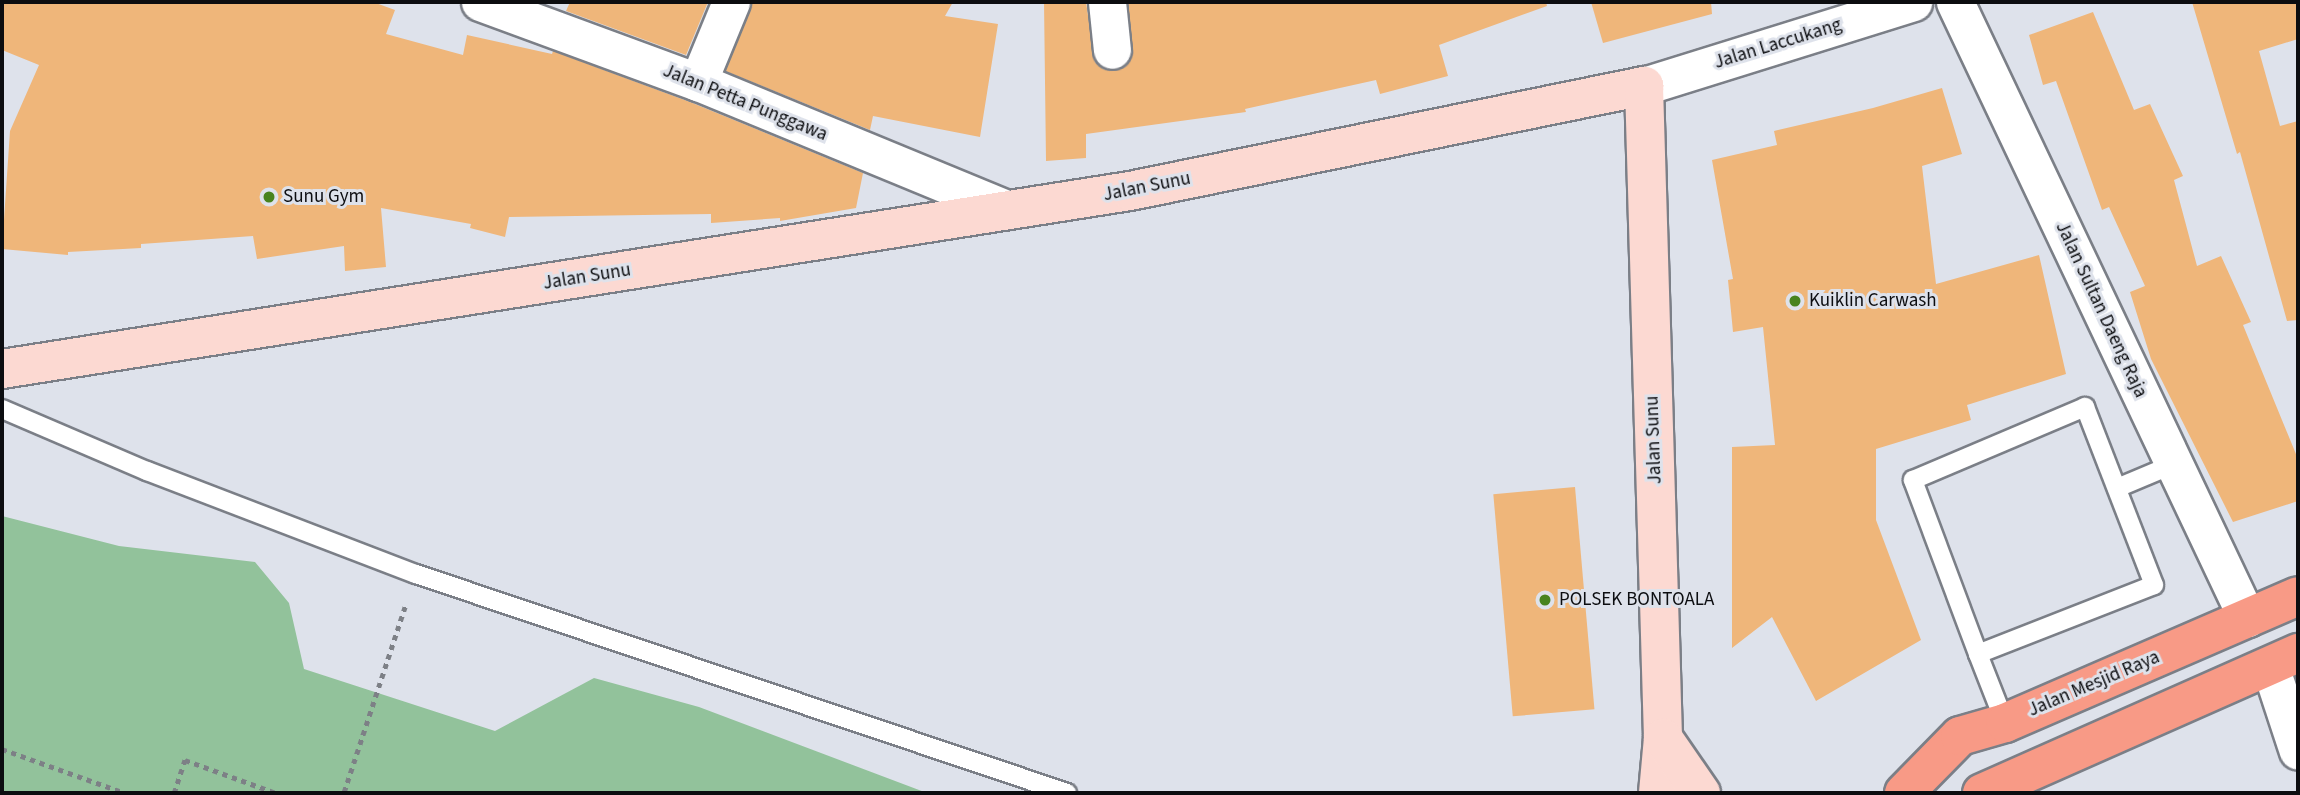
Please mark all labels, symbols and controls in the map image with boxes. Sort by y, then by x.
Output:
street label: Jalan Laccukang [1711,14,1845,74]
street label: Jalan Petta Punggawa [660,60,830,146]
street label: Jalan Sunu [1101,167,1193,207]
place label: Sunu Gym [283,186,364,208]
marker: Sunu Gym [261,189,277,205]
street label: Jalan Sultan Daeng Raja [2050,218,2152,402]
street label: Jalan Sunu [542,259,632,295]
place label: Kuiklin Carwash [1809,290,1937,312]
marker: Kuiklin Carwash [1787,293,1803,309]
street label: Jalan Sunu [1641,395,1667,485]
place label: POLSEK BONTOALA [1559,589,1714,611]
marker: POLSEK BONTOALA [1537,592,1553,608]
street label: Jalan Mesjid Raya [2025,646,2163,722]

